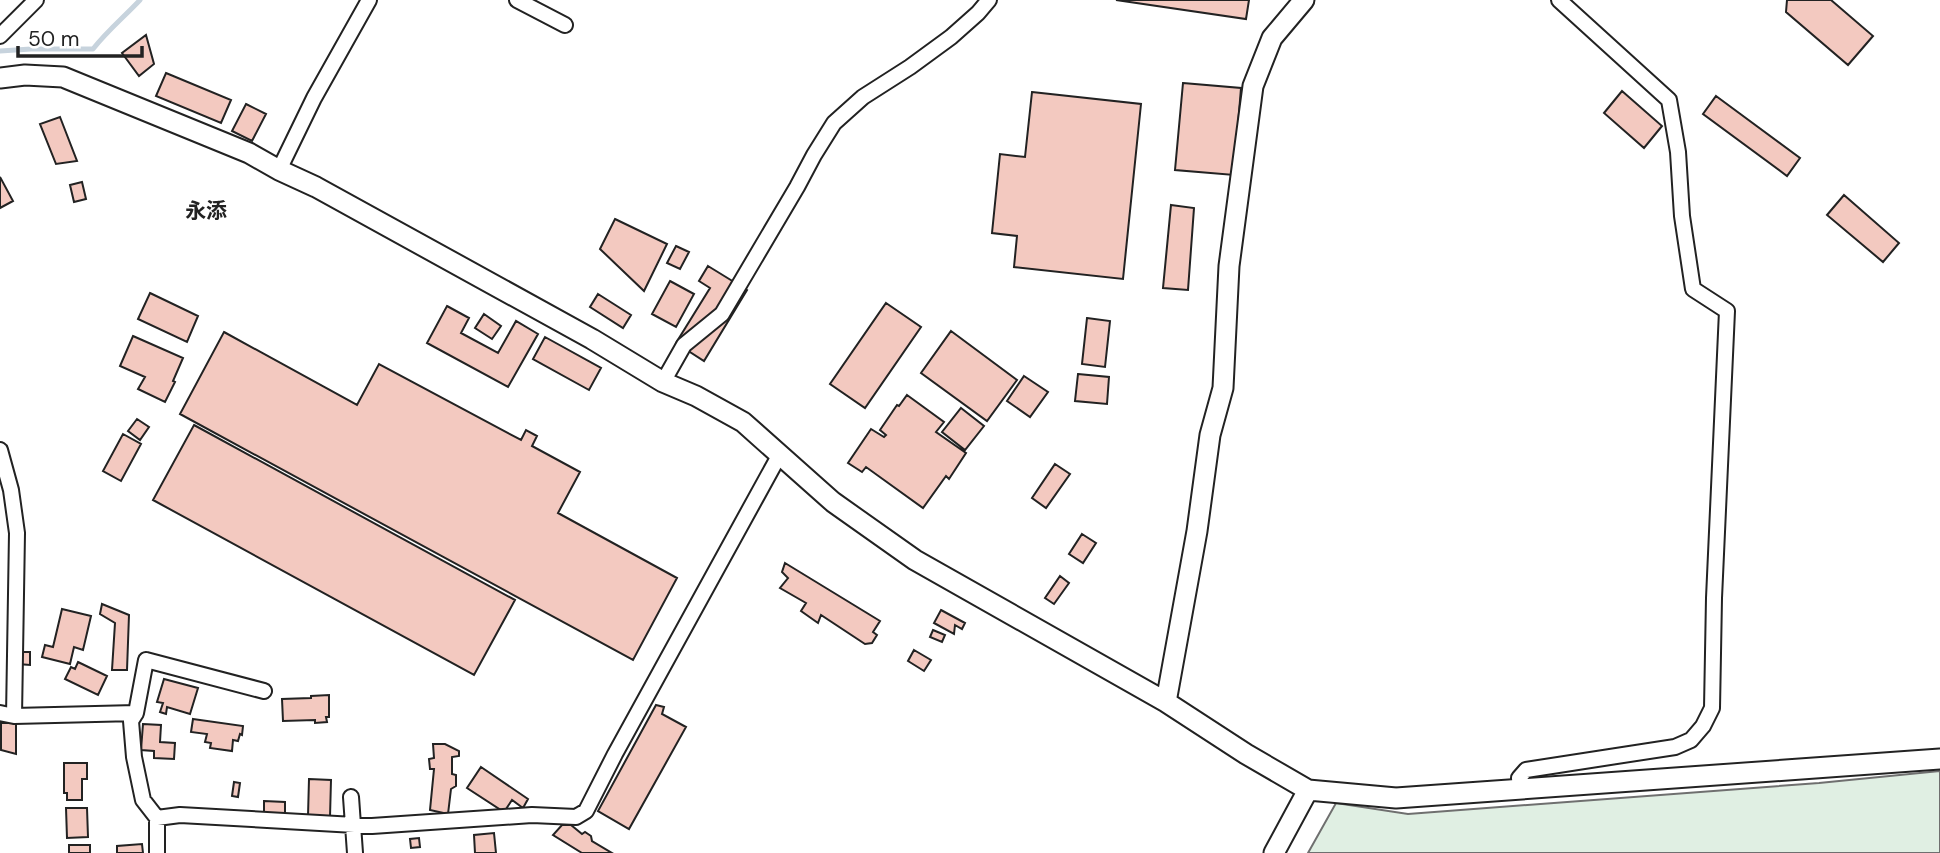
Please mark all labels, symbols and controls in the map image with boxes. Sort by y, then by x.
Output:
scale bar [18,14,142,58]
text: 50 m [28,25,79,53]
district label: 永添 [185,197,227,225]

